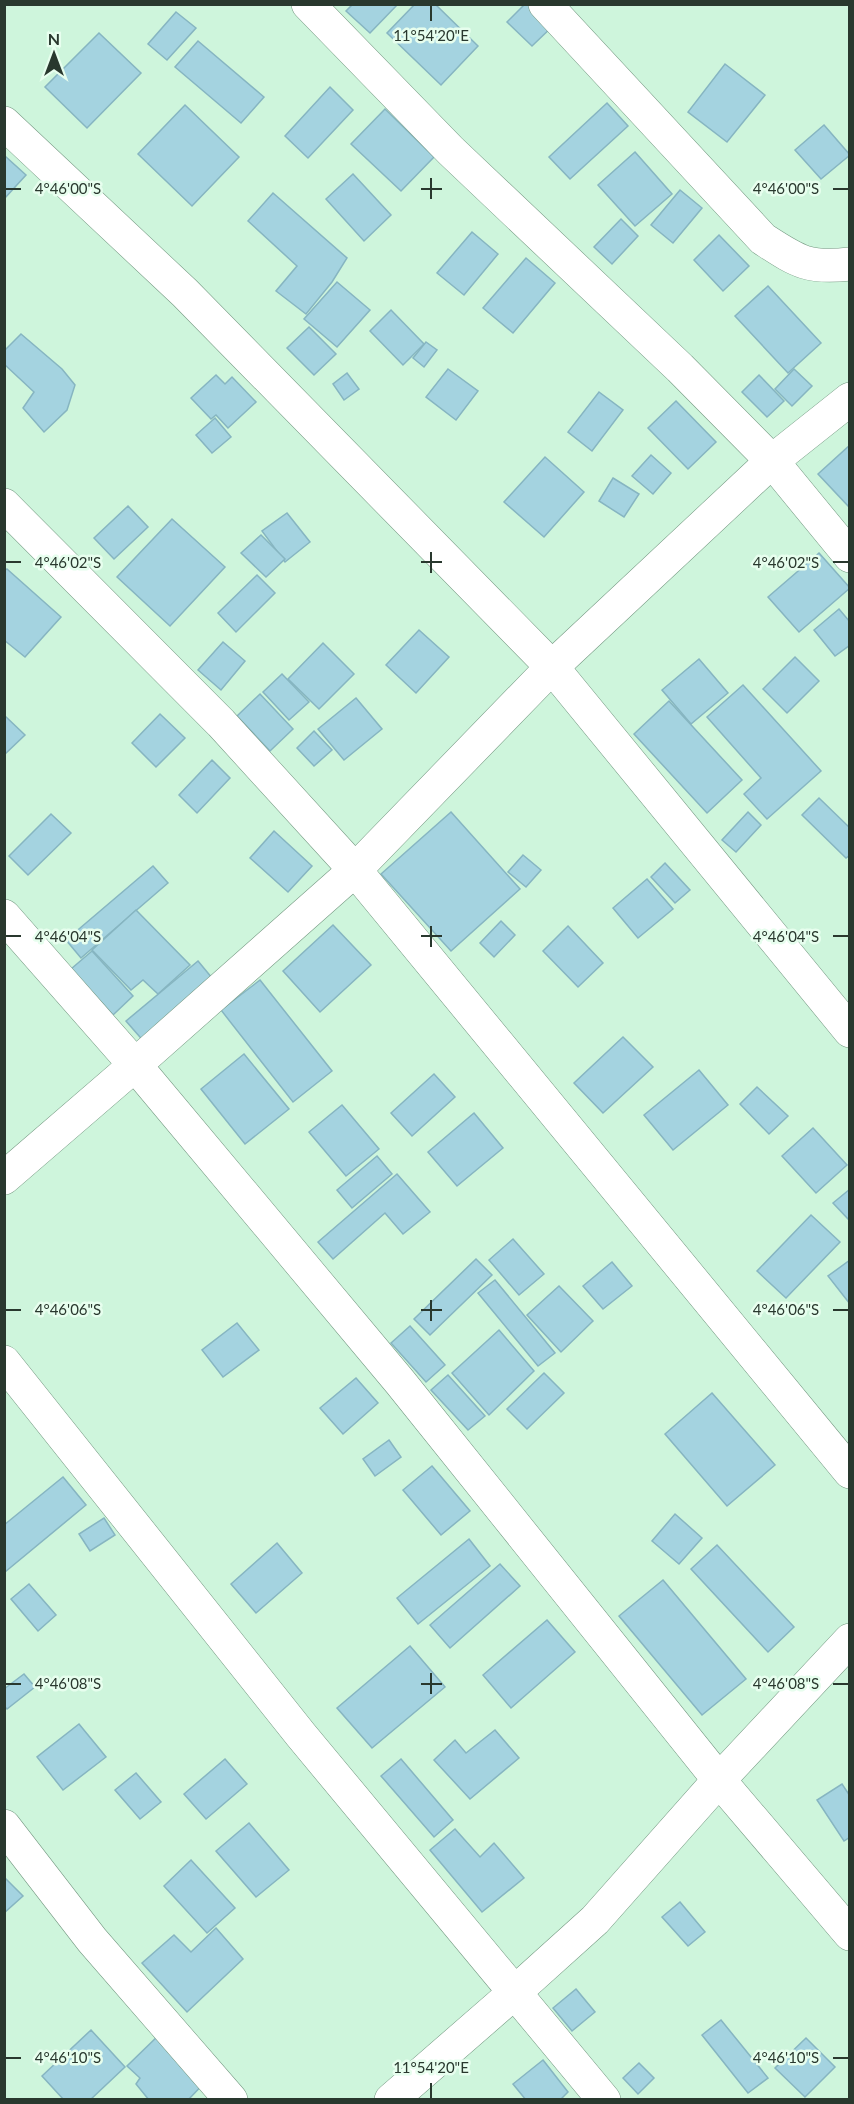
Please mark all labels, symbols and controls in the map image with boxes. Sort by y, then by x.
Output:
north arrow [24,24,84,84]
text: 11°54'20"E [393,26,469,44]
text: N [48,29,60,48]
text: 4°46'00"S [35,179,101,197]
text: 4°46'00"S [753,179,819,197]
text: 4°46'02"S [35,553,101,571]
text: 4°46'02"S [753,553,819,571]
text: 4°46'04"S [35,927,101,945]
text: 4°46'04"S [753,927,819,945]
text: 4°46'06"S [35,1300,101,1318]
text: 4°46'06"S [753,1300,819,1318]
text: 4°46'08"S [35,1674,101,1692]
text: 4°46'08"S [753,1674,819,1692]
text: 4°46'10"S [35,2048,101,2066]
text: 4°46'10"S [753,2048,819,2066]
text: 11°54'20"E [393,2058,469,2076]

